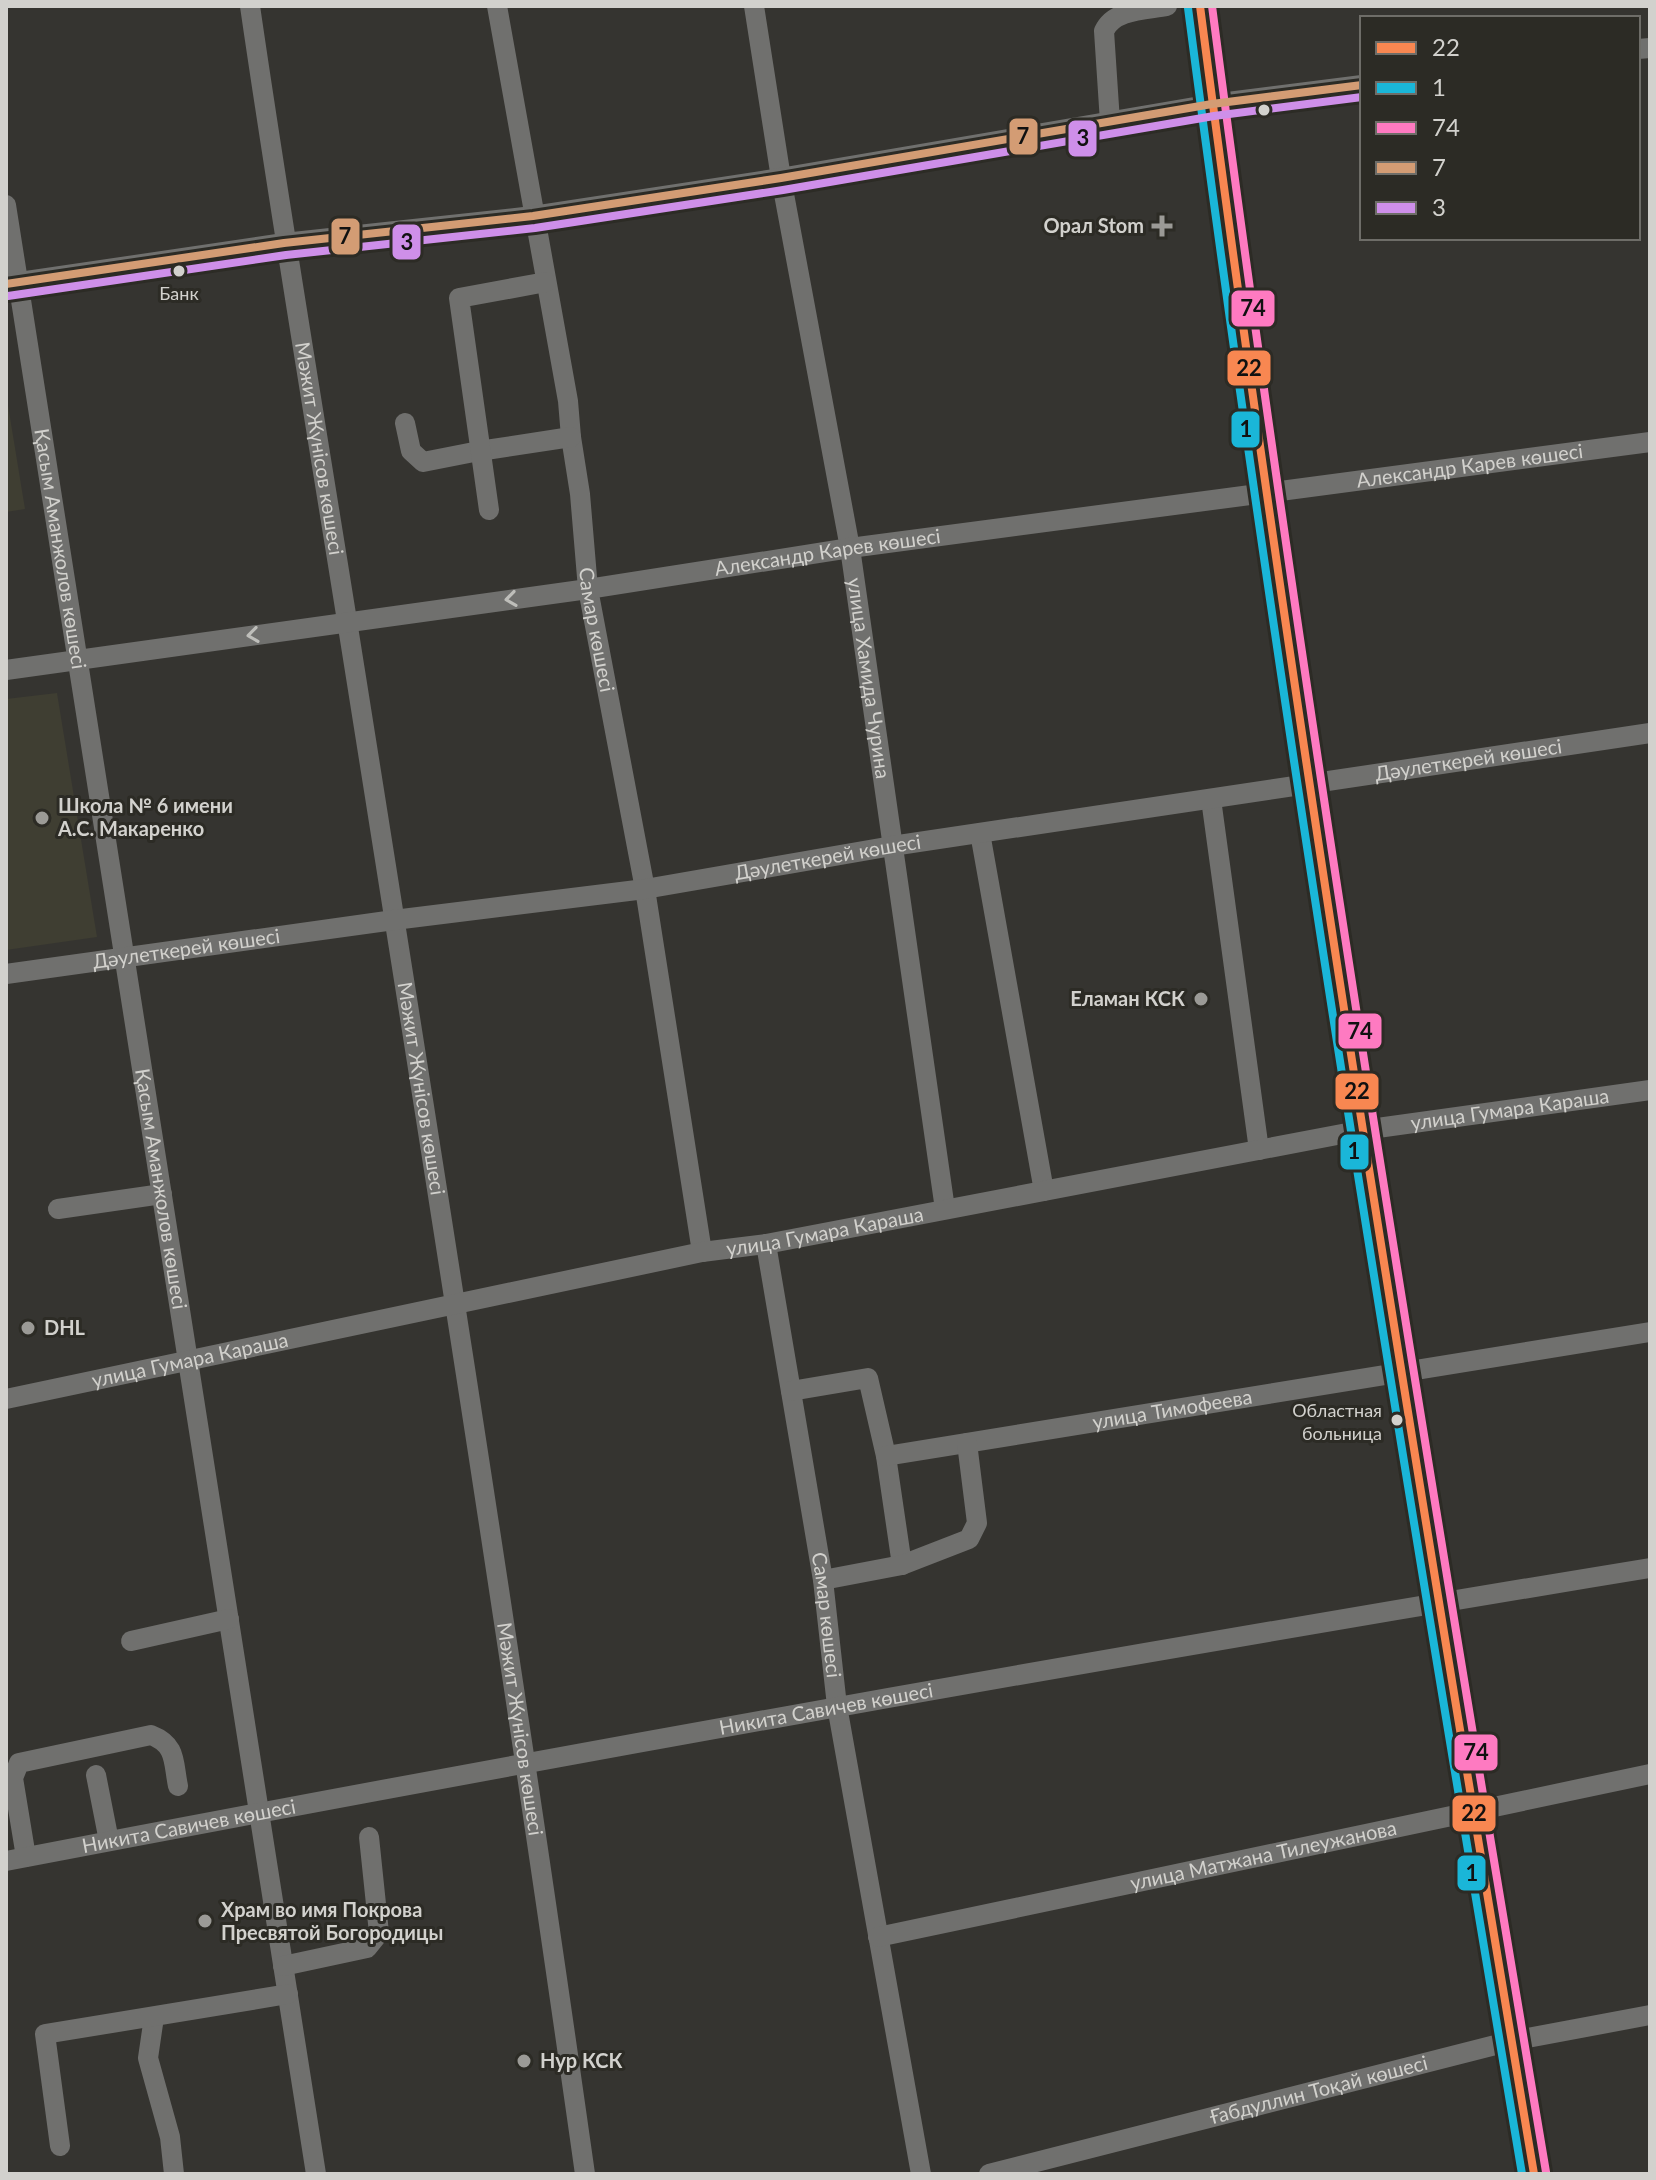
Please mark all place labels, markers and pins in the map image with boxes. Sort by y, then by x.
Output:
unlabelled marker [1256,102,1272,118]
place label: Орал Stom [1044,213,1144,237]
marker: Орал Stom [1151,215,1173,237]
marker: Банк [171,263,187,279]
place label: Банк [159,282,199,304]
place label: Школа № 6 имени А.С. Макаренко [57,793,233,840]
marker: Школа № 6 имени А.С. Макаренко [33,809,51,827]
place label: Еламан КСК [1070,986,1185,1010]
marker: Еламан КСК [1192,990,1210,1008]
place label: DHL [44,1315,86,1339]
marker: DHL [19,1319,37,1337]
place label: Областная больница [1292,1399,1382,1444]
marker: Областная больница [1389,1412,1405,1428]
place label: Храм во имя Покрова Пресвятой Богородицы [221,1897,443,1944]
marker: Храм во имя Покрова Пресвятой Богородицы [196,1912,214,1930]
place label: Нур КСК [540,2048,623,2072]
marker: Нур КСК [515,2052,533,2070]

